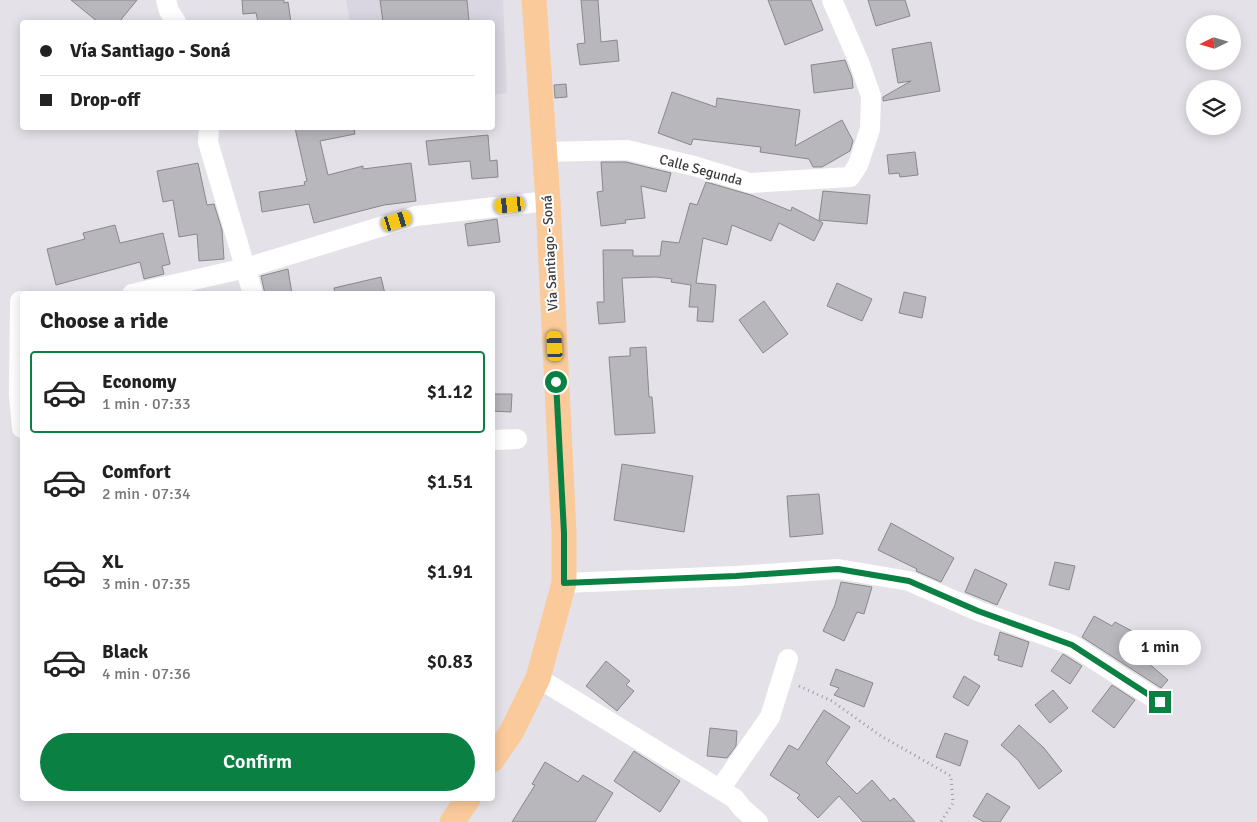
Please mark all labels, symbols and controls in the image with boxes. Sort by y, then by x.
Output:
north arrow [1186,15,1241,70]
map controls [1186,15,1241,135]
text: Vía Santiago - Soná [70,39,231,63]
button: layers [1186,80,1241,135]
text: Drop-off [70,88,140,112]
street label: Calle Segunda [658,151,744,189]
street label: Vía Santiago - Soná [538,195,562,311]
car [494,196,525,214]
car [380,209,413,233]
text: Choose a ride [40,307,168,334]
car [546,331,563,361]
icon: car [42,370,87,415]
text: Economy [102,370,176,394]
route start [545,371,567,393]
text: $1.12 [427,380,473,404]
text: 1 min · 07:33 [102,394,191,414]
icon: car [42,460,87,505]
text: Comfort [102,460,171,484]
text: $1.51 [427,470,473,494]
text: 2 min · 07:34 [102,484,191,504]
icon: car [42,550,87,595]
text: XL [102,550,124,574]
text: $1.91 [427,560,473,584]
text: 3 min · 07:35 [102,574,191,594]
callout: 1 min [1119,630,1201,664]
text: 1 min [1141,637,1179,657]
icon: car [42,640,87,685]
text: Black [102,640,148,664]
text: $0.83 [427,650,473,674]
text: 4 min · 07:36 [102,664,191,684]
route end [1149,691,1171,713]
button: Confirm [40,733,475,791]

